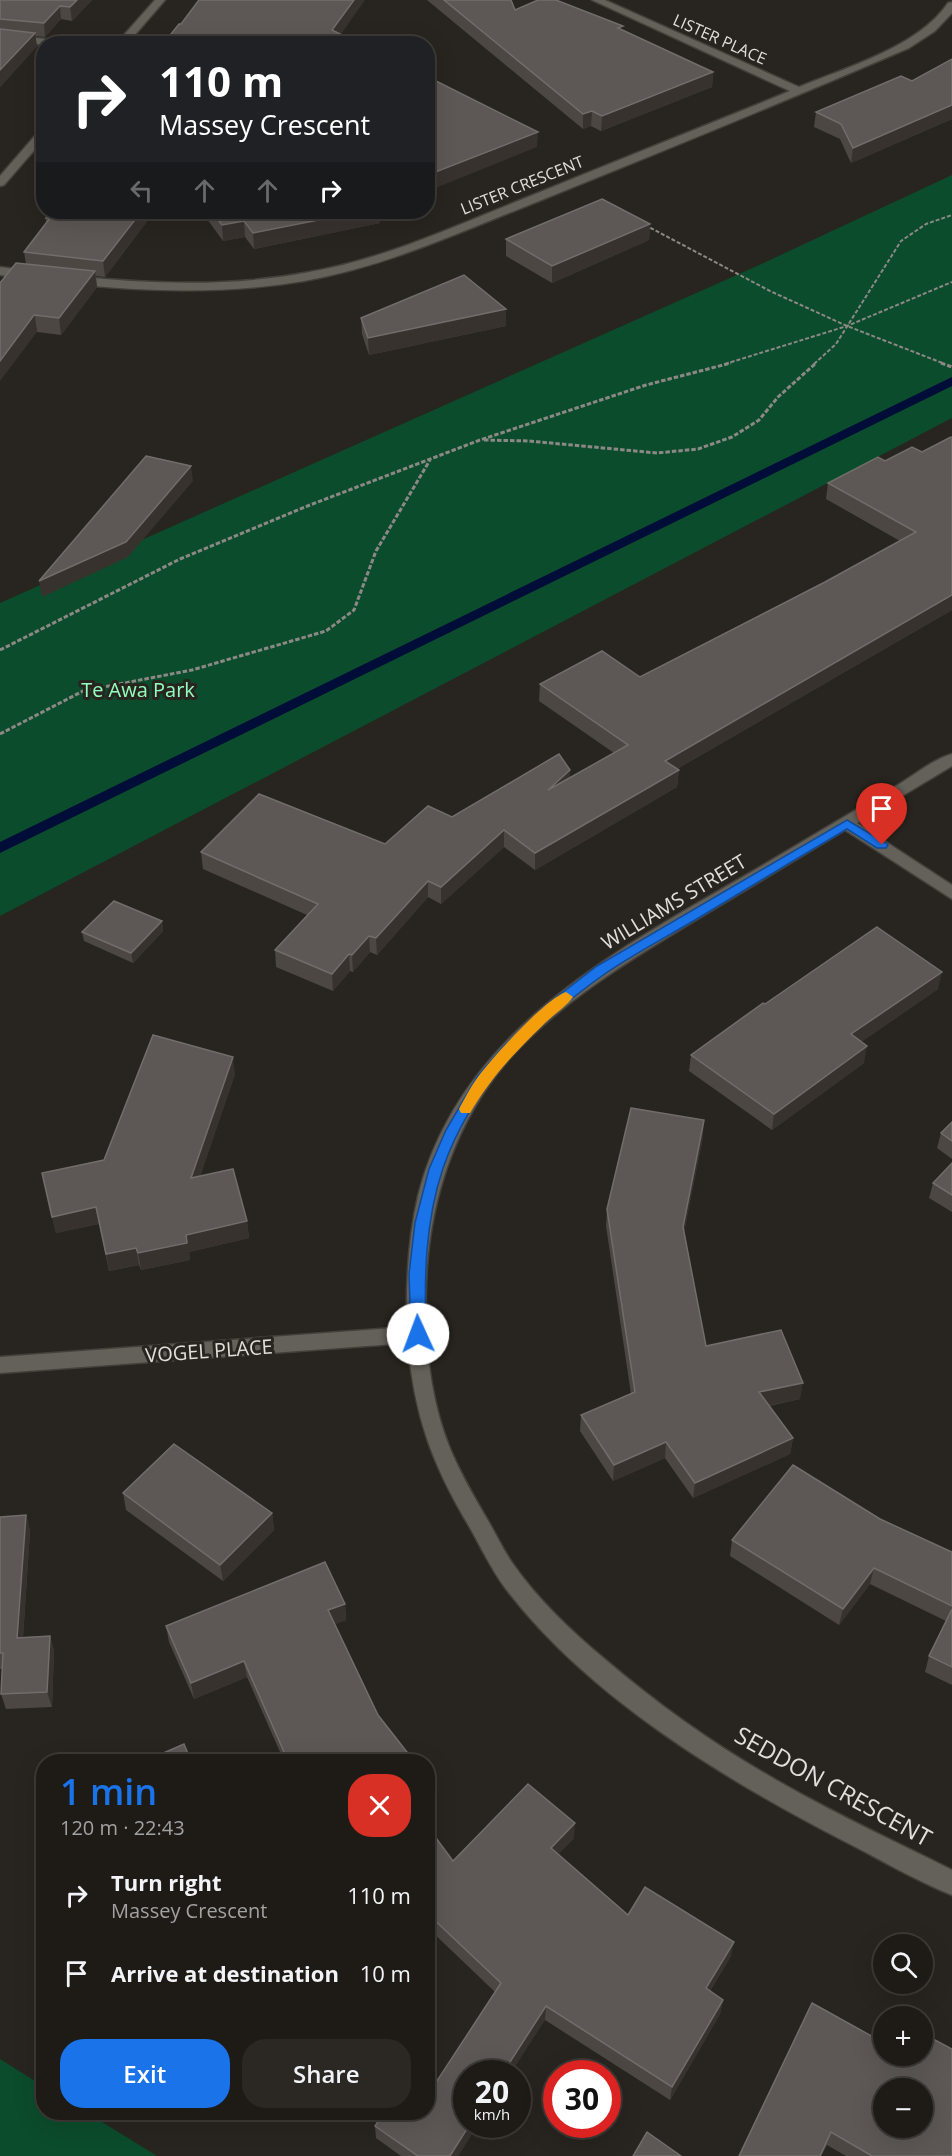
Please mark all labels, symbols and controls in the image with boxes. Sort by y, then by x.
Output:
street label: LISTER PLACE [670,9,770,69]
text: 110 m [159,52,283,109]
icon: right [60,60,138,138]
text: Massey Crescent [159,106,370,143]
street label: LISTER CRESCENT [457,150,587,220]
icon: left [125,174,158,207]
icon: ahead [188,174,221,207]
icon: ahead [251,174,284,207]
icon: right [314,174,347,207]
park label: Te Awa Park [81,676,195,703]
pin [856,783,907,845]
icon: arrive [865,792,898,825]
street label: WILLIAMS STREET [596,848,751,956]
position arrow [386,1302,450,1366]
street label: VOGEL PLACE [144,1333,274,1368]
street label: SEDDON CRESCENT [729,1718,938,1854]
text: 1 min [60,1767,157,1816]
button: close [348,1774,411,1837]
text: 120 m · 22:43 [60,1814,185,1841]
text: Turn right [111,1867,222,1897]
icon: right [60,1879,93,1912]
text: 110 m [347,1880,411,1910]
text: Massey Crescent [111,1897,267,1924]
map controls [873,1934,933,2138]
button: search [873,1934,933,1994]
icon: arrive [60,1957,93,1990]
text: Arrive at destination [111,1958,339,1988]
text: 10 m [360,1958,411,1988]
button: + [873,2006,933,2066]
button: Exit [60,2039,230,2108]
button: Share [242,2039,411,2108]
speed limit sign: 30 [543,2060,621,2138]
text: 20 [475,2071,509,2112]
button: − [873,2078,933,2138]
text: km/h [474,2104,510,2124]

